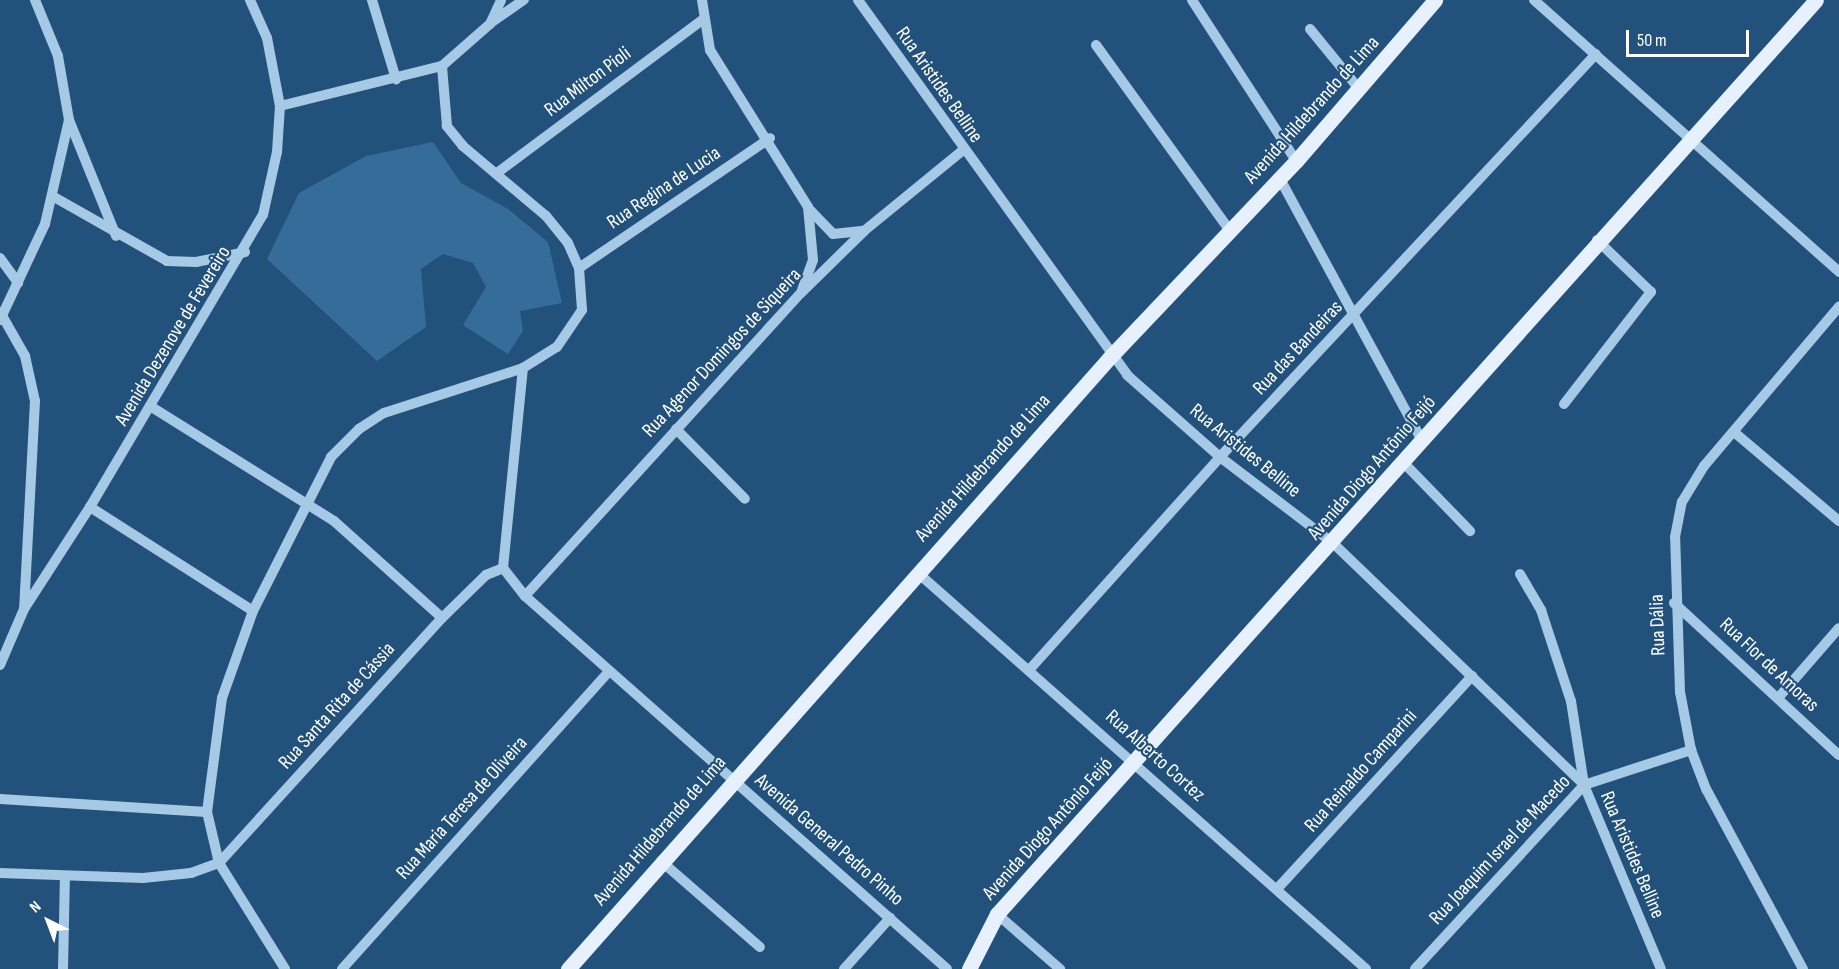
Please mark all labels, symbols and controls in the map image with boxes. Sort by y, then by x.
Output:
scale bar [1629,18,1752,56]
street label: Rua Aristides Belline [890,23,988,147]
text: 50 m [1637,30,1667,51]
street label: Avenida Hildebrando de Lima [1239,31,1385,189]
street label: Rua Milton Pioli [540,42,636,122]
street label: Rua Regina de Lucia [603,141,725,235]
street label: Avenida Dezenove de Fevereiro [110,242,236,430]
street label: Rua Agenor Domingos de Siqueira [637,264,807,442]
street label: Rua das Bandeiras [1248,296,1348,400]
street label: Avenida Hildebrando de Lima [910,389,1056,547]
street label: Avenida Diogo Antônio Feijó [1303,391,1441,545]
street label: Rua Aristides Belline [1185,399,1305,503]
street label: Rua Dália [1645,594,1671,656]
street label: Rua Flor de Amoras [1714,613,1824,717]
street label: Rua Santa Rita de Cássia [274,638,400,774]
street label: Rua Alberto Cortez [1100,705,1210,807]
street label: Rua Reinaldo Camparini [1300,705,1422,837]
street label: Rua Maria Teresa de Oliveira [391,731,533,885]
street label: Avenida Hildebrando de Lima [588,751,732,911]
street label: Avenida Diogo Antônio Feijó [978,753,1118,905]
street label: Avenida General Pedro Pinho [750,769,908,911]
street label: Rua Joaquim Israel de Macedo [1424,770,1576,930]
street label: Rua Aristides Belline [1594,788,1670,922]
north arrow [18,891,78,951]
text: N [26,897,45,917]

